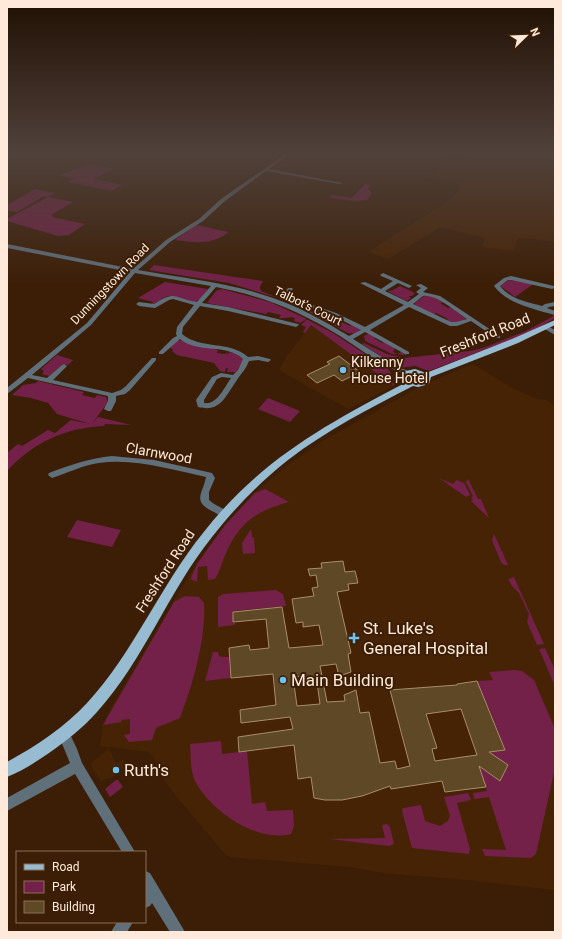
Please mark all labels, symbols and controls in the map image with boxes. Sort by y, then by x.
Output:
north arrow [506,16,546,56]
text: N [527,26,542,39]
street label: Dunningstown Road [68,241,152,327]
street label: Talbot's Court [272,284,344,328]
street label: Freshford Road [438,310,532,360]
place label: Kilkenny House Hotel [351,354,428,386]
marker: Kilkenny House Hotel [338,365,348,375]
street label: Clarnwood [125,439,193,467]
street label: Freshford Road [132,527,198,615]
place label: St. Luke's General Hospital [363,618,488,658]
marker: St. Luke's General Hospital [348,632,360,644]
place label: Main Building [291,670,394,690]
marker: Main Building [278,675,288,685]
place label: Ruth's [124,760,169,780]
marker: Ruth's [111,765,121,775]
legend [16,851,146,923]
text: Road [52,860,80,874]
text: Park [52,880,77,894]
text: Building [52,900,95,914]

